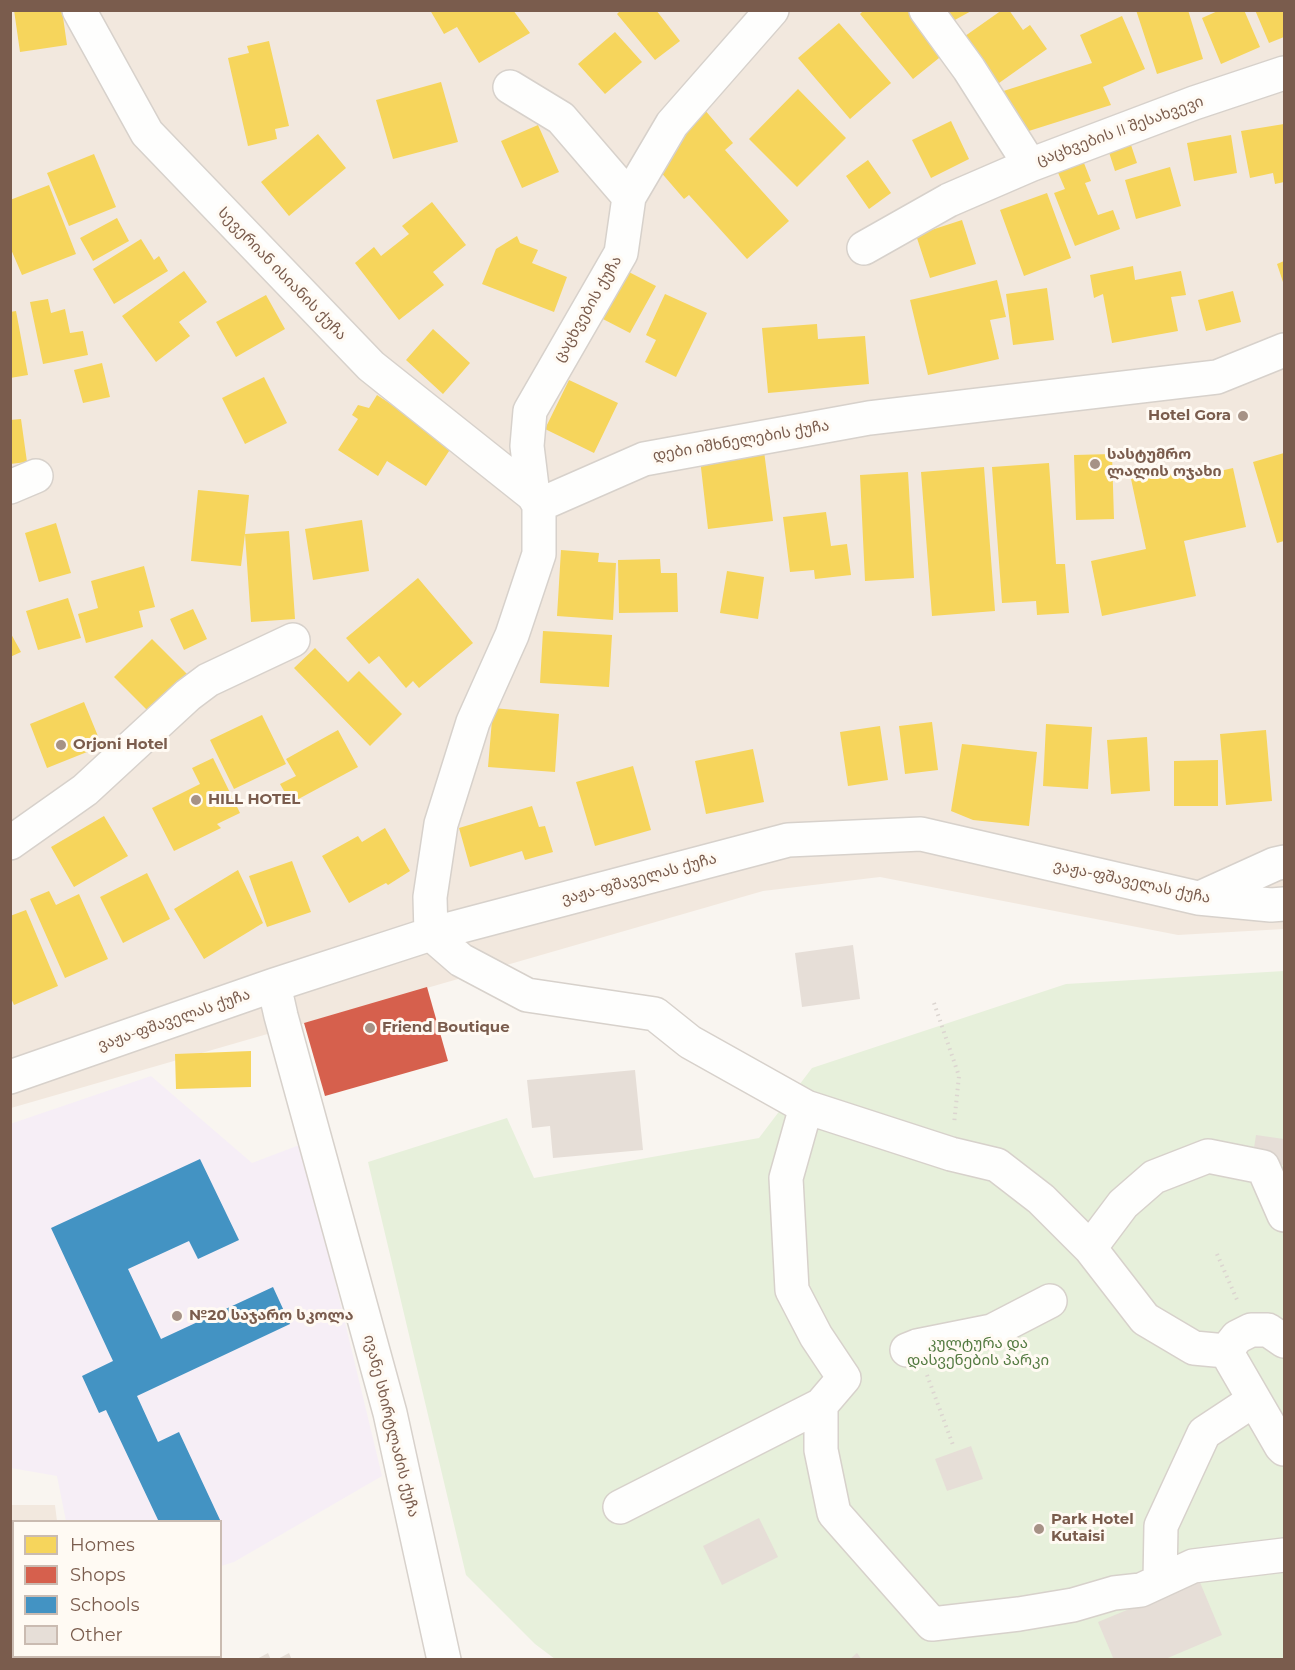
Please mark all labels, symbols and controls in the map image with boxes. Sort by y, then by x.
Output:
street label: ცაცხვების II შესახვევი [1034,92,1206,170]
street label: სევერიან ისიანის ქუჩა [214,204,350,344]
street label: ცაცხვების ქუჩა [550,253,626,365]
place label: Hotel Gora [1148,407,1231,425]
marker: Hotel Gora [1236,409,1250,423]
street label: დები იშხნელების ქუჩა [651,417,831,465]
place label: სასტუმრო ლალის ოჯახი [1107,446,1222,481]
marker: სასტუმრო ლალის ოჯახი [1088,457,1102,471]
place label: Orjoni Hotel [73,736,168,754]
marker: Orjoni Hotel [54,738,68,752]
place label: HILL HOTEL [208,791,300,809]
marker: HILL HOTEL [189,793,203,807]
street label: ვაჟა-ფშაველას ქუჩა [559,850,719,908]
street label: ვაჟა-ფშაველას ქუჩა [1052,857,1212,907]
street label: ვაჟა-ფშაველას ქუჩა [95,985,253,1055]
place label: Friend Boutique [382,1019,510,1037]
marker: Friend Boutique [363,1021,377,1035]
place label: №20 საჯარო სკოლა [189,1307,353,1325]
marker: №20 საჯარო სკოლა [170,1309,184,1323]
street label: ივანე სხირტლაძის ქუჩა [360,1333,422,1519]
park label: კულტურა და დასვენების პარკი [907,1335,1049,1370]
place label: Park Hotel Kutaisi [1051,1511,1134,1546]
legend [12,1520,222,1658]
marker: Park Hotel Kutaisi [1032,1522,1046,1536]
text: Homes [70,1534,135,1556]
text: Shops [70,1564,126,1586]
text: Schools [70,1594,139,1616]
text: Other [70,1624,123,1646]

